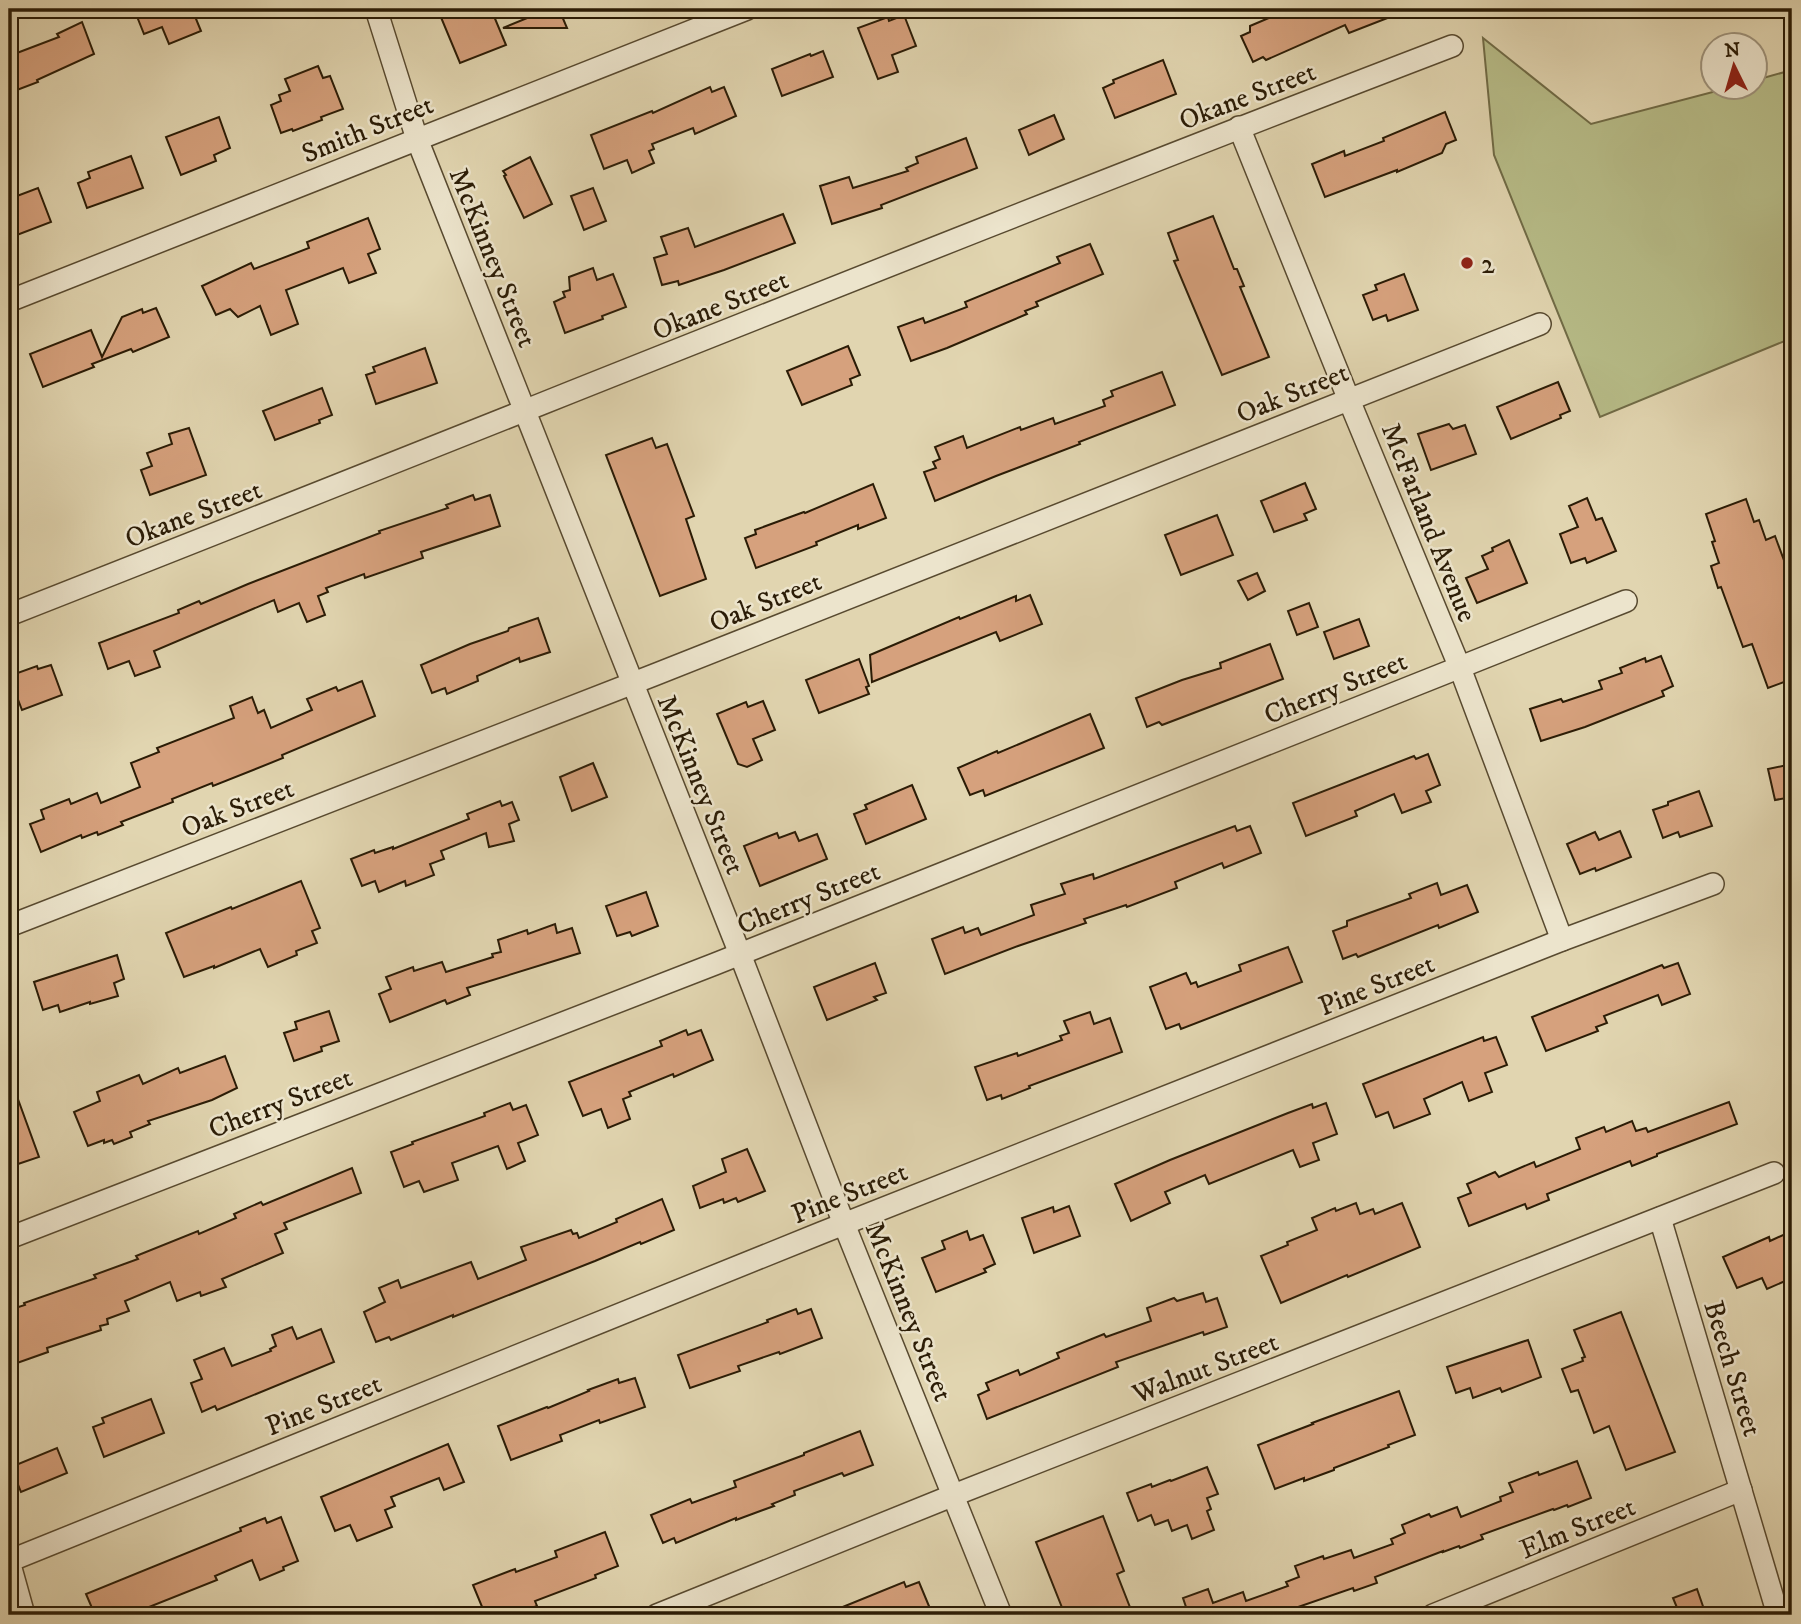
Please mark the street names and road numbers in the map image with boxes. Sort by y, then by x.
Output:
street label: Okane Street [1174,54,1321,139]
street label: Smith Street [297,87,438,172]
street label: McKinney Street [441,163,544,352]
street label: Okane Street [647,262,794,349]
street label: Oak Street [1231,355,1354,432]
street label: McFarland Avenue [1373,418,1484,627]
street label: Okane Street [120,472,267,557]
street label: Oak Street [704,564,827,641]
street label: Cherry Street [1259,644,1412,733]
street label: McKinney Street [649,690,752,879]
street label: Oak Street [176,771,299,846]
street label: Cherry Street [732,854,885,943]
street label: Pine Street [1314,946,1440,1024]
street label: Cherry Street [204,1060,357,1147]
street label: Pine Street [787,1154,913,1232]
street label: McKinney Street [857,1217,960,1406]
street label: Beech Street [1695,1296,1770,1440]
street label: Walnut Street [1127,1325,1283,1413]
street label: Pine Street [261,1366,387,1444]
street label: Elm Street [1515,1489,1640,1567]

